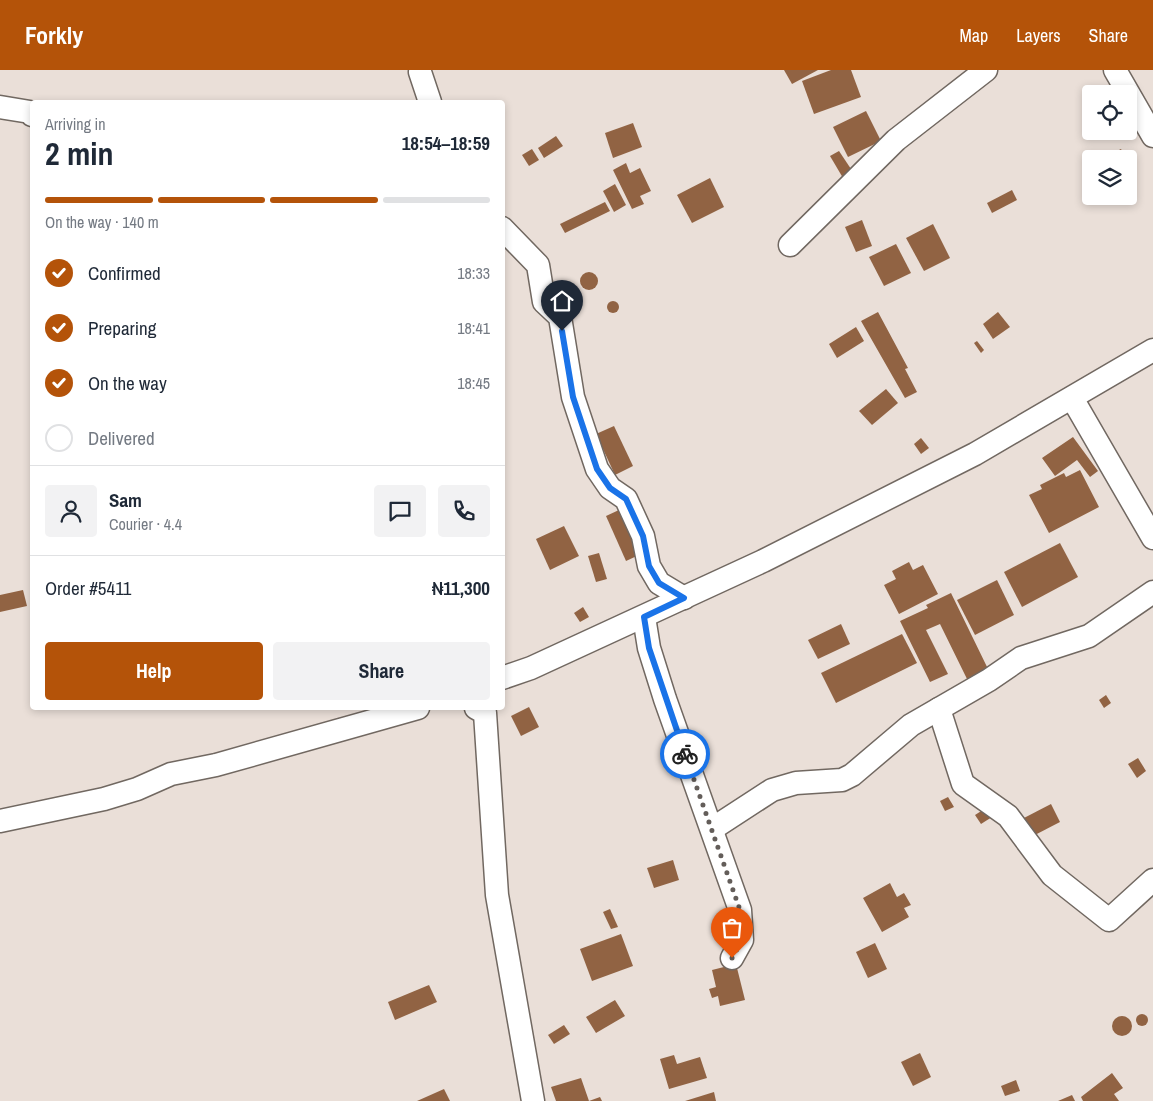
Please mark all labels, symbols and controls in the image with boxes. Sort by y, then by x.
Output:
text: Forkly [25,19,83,51]
text: Map [960,23,988,48]
text: Layers [1016,23,1061,48]
text: Share [1089,23,1128,48]
map controls [1082,85,1137,205]
button: locate [1082,85,1137,140]
text: Arriving in [45,113,106,135]
text: 18:54–18:59 [402,130,490,156]
text: 2 min [45,132,114,175]
button: layers [1082,150,1137,205]
text: On the way · 140 m [45,211,159,233]
icon: check [45,259,73,287]
text: Confirmed [88,260,161,286]
text: 18:33 [457,262,490,284]
pin [541,280,583,331]
icon: home [548,287,576,315]
icon: check [45,314,73,342]
text: Preparing [88,315,156,341]
text: 18:41 [457,317,490,339]
icon: check [45,369,73,397]
text: On the way [88,370,167,396]
text: 18:45 [457,372,490,394]
text: Delivered [88,425,155,451]
button: person [45,485,97,537]
button: chat [374,485,426,537]
button: phone [438,485,490,537]
text: Sam [109,487,142,513]
text: Courier · 4.4 [109,513,182,535]
text: Order #5411 [45,575,131,601]
text: ₦11,300 [432,575,490,601]
button: Help [45,642,263,700]
button: Share [273,642,490,700]
courier [660,729,710,779]
icon: bike [671,740,699,768]
pin [711,907,753,958]
icon: bag [718,914,746,942]

